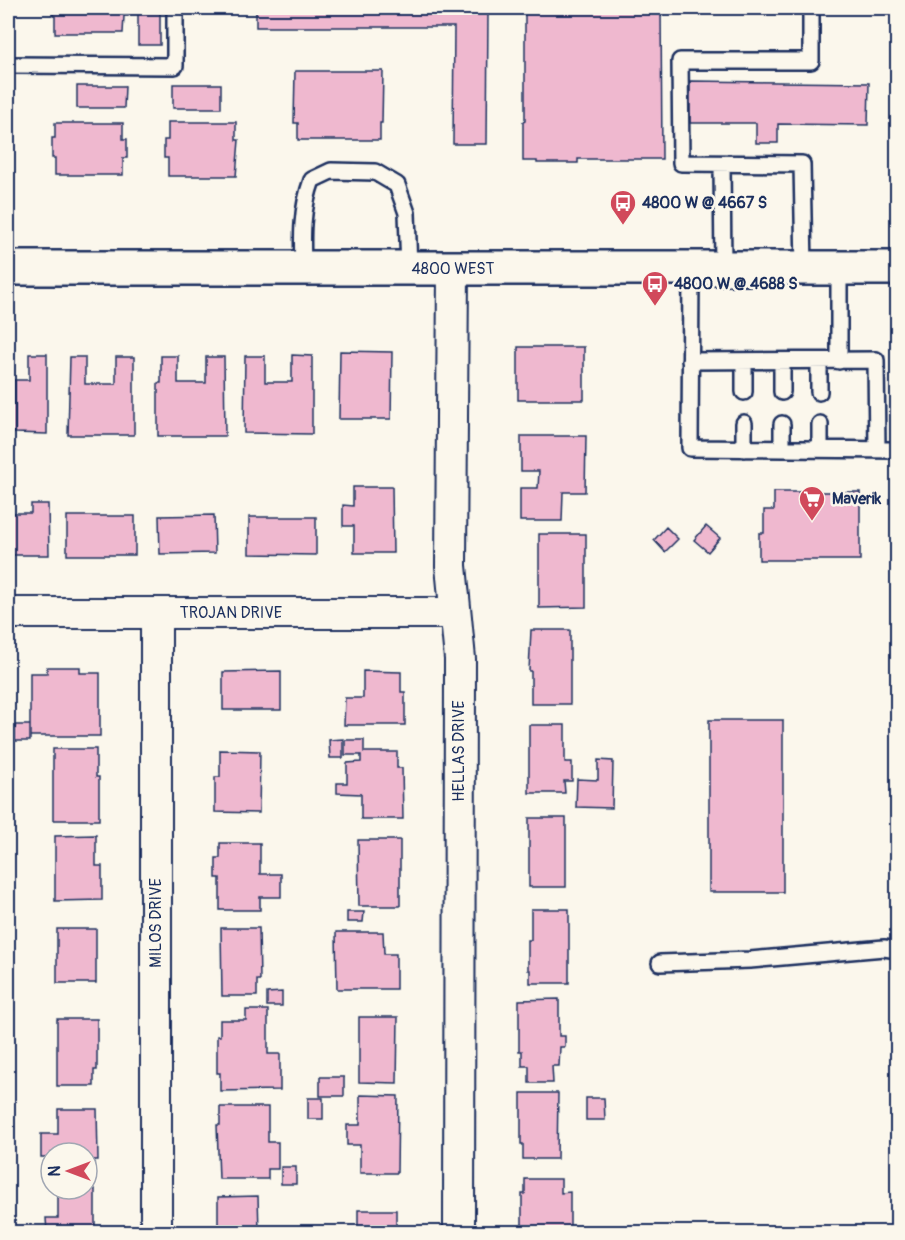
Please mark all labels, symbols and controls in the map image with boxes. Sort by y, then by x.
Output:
bus stop icon: 4800 W @ 4667 S [608,188,638,226]
place label: 4800 W @ 4667 S [642,193,767,213]
street label: 4800 WEST [412,259,495,279]
bus stop icon: 4800 W @ 4688 S [640,269,670,307]
place label: 4800 W @ 4688 S [674,274,798,294]
supermarket icon: Maverik [797,484,827,522]
place label: Maverik [832,489,882,509]
street label: TROJAN DRIVE [180,603,282,623]
street label: HELLAS DRIVE [449,700,469,802]
street label: MILOS DRIVE [146,878,166,968]
north arrow [39,1141,99,1201]
text: N [45,1165,65,1176]

